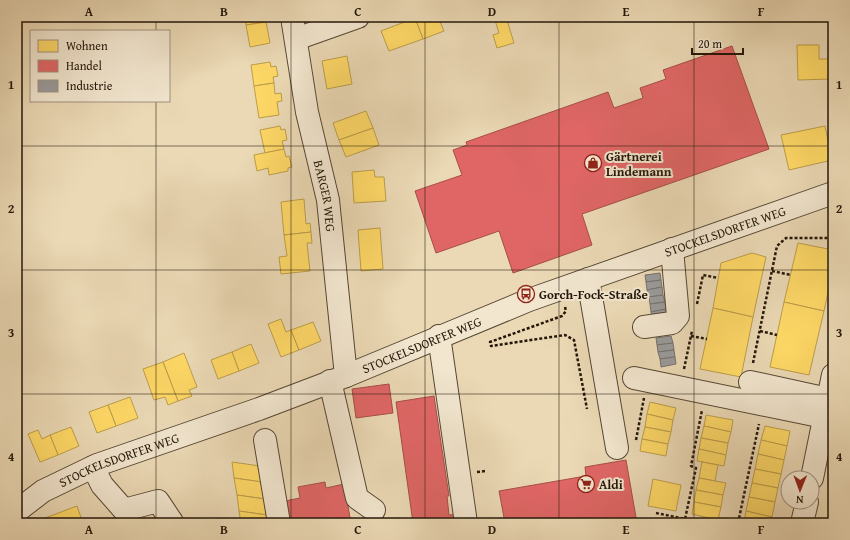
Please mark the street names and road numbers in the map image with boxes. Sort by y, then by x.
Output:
street label: BARGER WEG [309,158,340,233]
street label: STOCKELSDORFER WEG [662,201,789,262]
street label: STOCKELSDORFER WEG [359,312,485,378]
street label: STOCKELSDORFER WEG [56,428,182,492]

